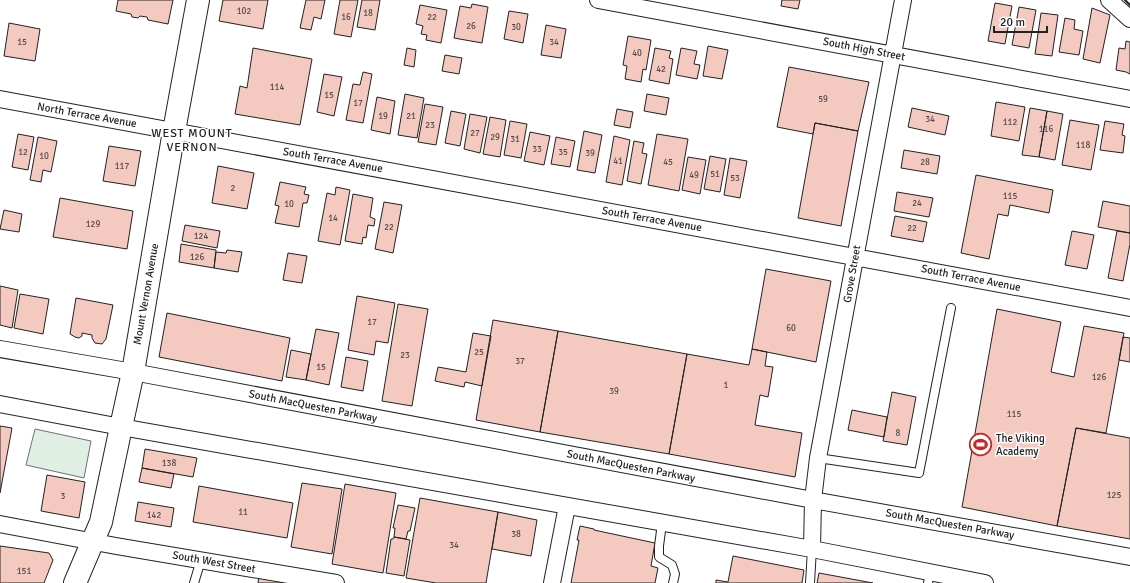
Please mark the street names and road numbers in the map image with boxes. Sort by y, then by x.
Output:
street label: South High Street [822,35,906,63]
street label: North Terrace Avenue [36,100,138,130]
street label: South Terrace Avenue [282,145,384,175]
street label: South Terrace Avenue [601,204,703,234]
street label: Mount Vernon Avenue [131,242,161,346]
street label: Grove Street [841,244,863,304]
street label: South Terrace Avenue [920,262,1022,294]
street label: South MacQuesten Parkway [248,387,379,425]
street label: South MacQuesten Parkway [566,447,697,485]
street label: South MacQuesten Parkway [885,506,1016,542]
street label: South West Street [171,548,257,576]

